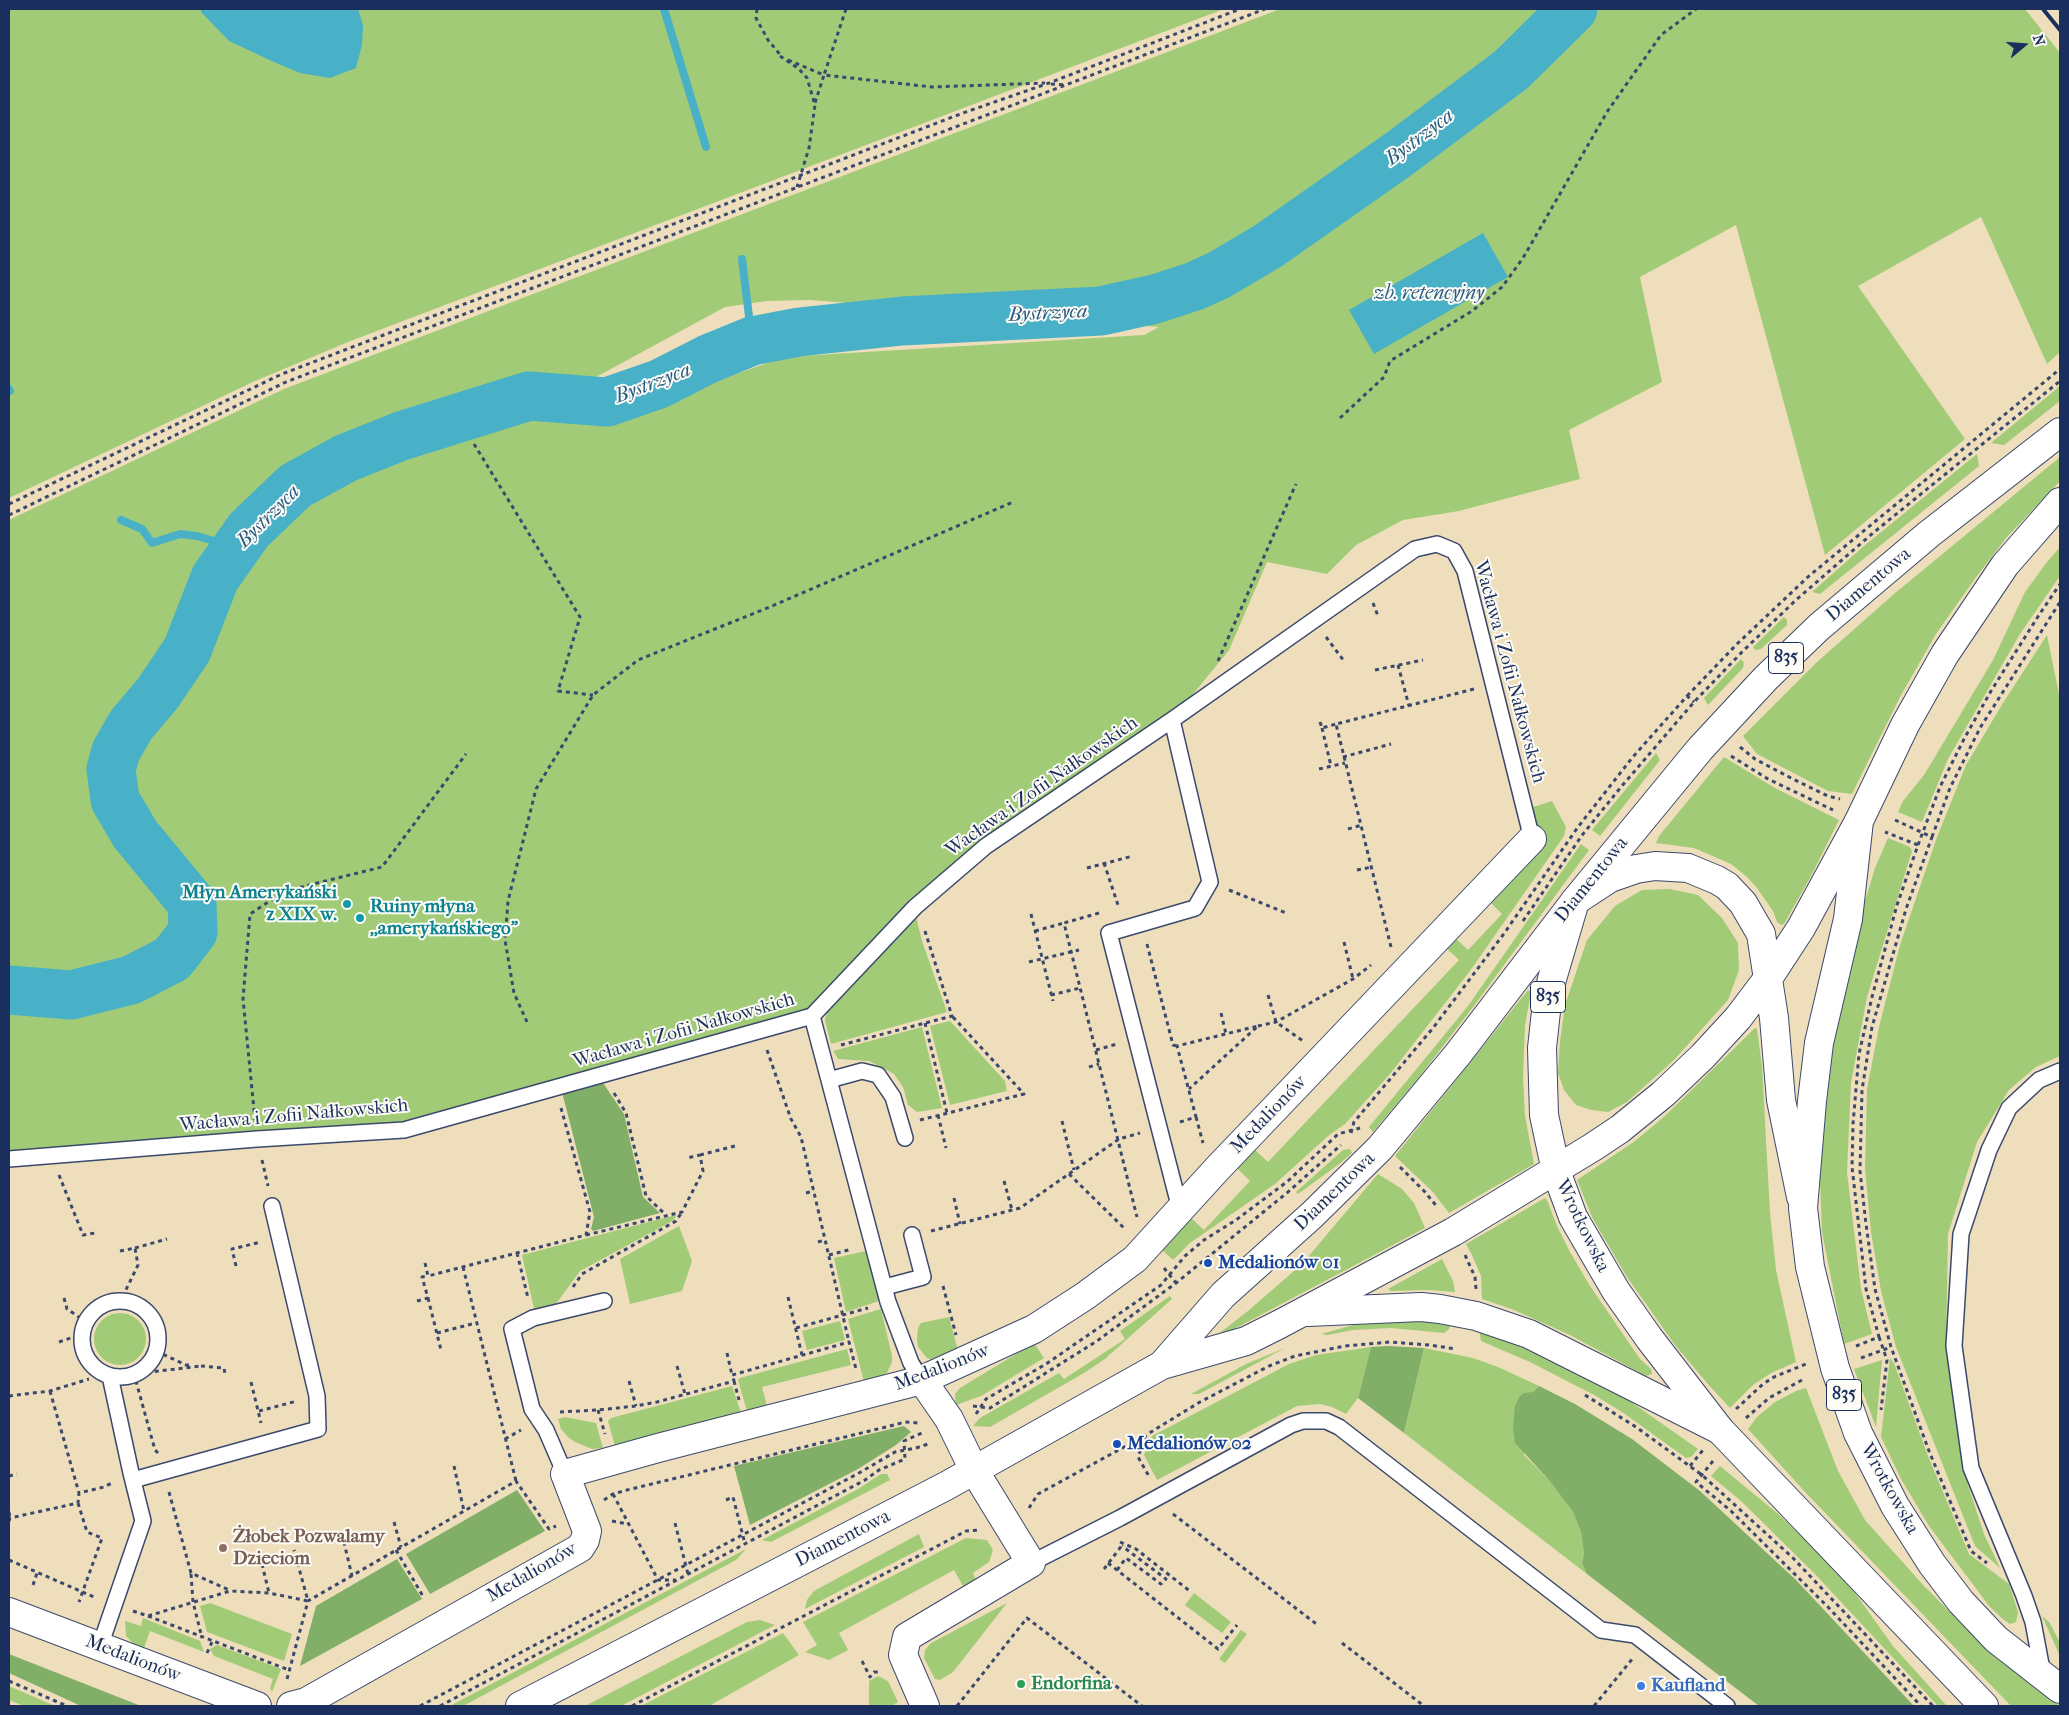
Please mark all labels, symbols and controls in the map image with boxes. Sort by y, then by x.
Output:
north arrow [1999,20,2049,70]
text: N [2029,33,2048,48]
water label: Bystrzyca [1381,105,1459,171]
water label: zb. retencyjny [1374,282,1484,306]
water label: Bystrzyca [1008,300,1088,328]
water label: Bystrzyca [612,359,694,409]
water label: Bystrzyca [233,481,305,553]
street label: Diamentowa [1822,543,1916,627]
street label: Wacława i Zofii Nałkowskich [1468,558,1550,786]
road number: 835 [1768,642,1804,674]
street label: Wacława i Zofii Nałkowskich [941,712,1143,862]
street label: Diamentowa [1551,833,1633,927]
place label: Młyn Amerykański z XIX w. [182,882,337,926]
place label: Ruiny młyna ,,amerykańskiego" [370,896,518,940]
marker: Młyn Amerykański z XIX w. [341,898,353,910]
marker: Ruiny młyna ,,amerykańskiego" [354,912,366,924]
road number: 835 [1530,982,1566,1012]
street label: Wacława i Zofii Nałkowskich [571,988,797,1074]
street label: Medalionów [1226,1071,1312,1159]
street label: Wacława i Zofii Nałkowskich [179,1095,409,1137]
street label: Diamentowa [1290,1148,1380,1236]
street label: Wrotkowska [1550,1176,1614,1276]
place label: Medalionów 01 [1218,1252,1339,1274]
marker: Medalionów 01 [1202,1257,1214,1269]
street label: Medalionów [891,1339,993,1397]
road number: 835 [1826,1380,1862,1410]
place label: Medalionów 02 [1127,1433,1252,1455]
marker: Medalionów 02 [1111,1438,1123,1450]
street label: Wrotkowska [1855,1440,1923,1538]
street label: Diamentowa [792,1505,894,1573]
place label: Żłobek Pozwalamy Dzieciom [233,1526,385,1570]
street label: Medalionów [483,1538,581,1608]
marker: Żłobek Pozwalamy Dzieciom [217,1542,229,1554]
street label: Medalionów [82,1630,184,1688]
place label: Endorfina [1031,1673,1112,1695]
place label: Kaufland [1651,1675,1725,1697]
marker: Endorfina [1015,1678,1027,1690]
marker: Kaufland [1635,1680,1647,1692]

